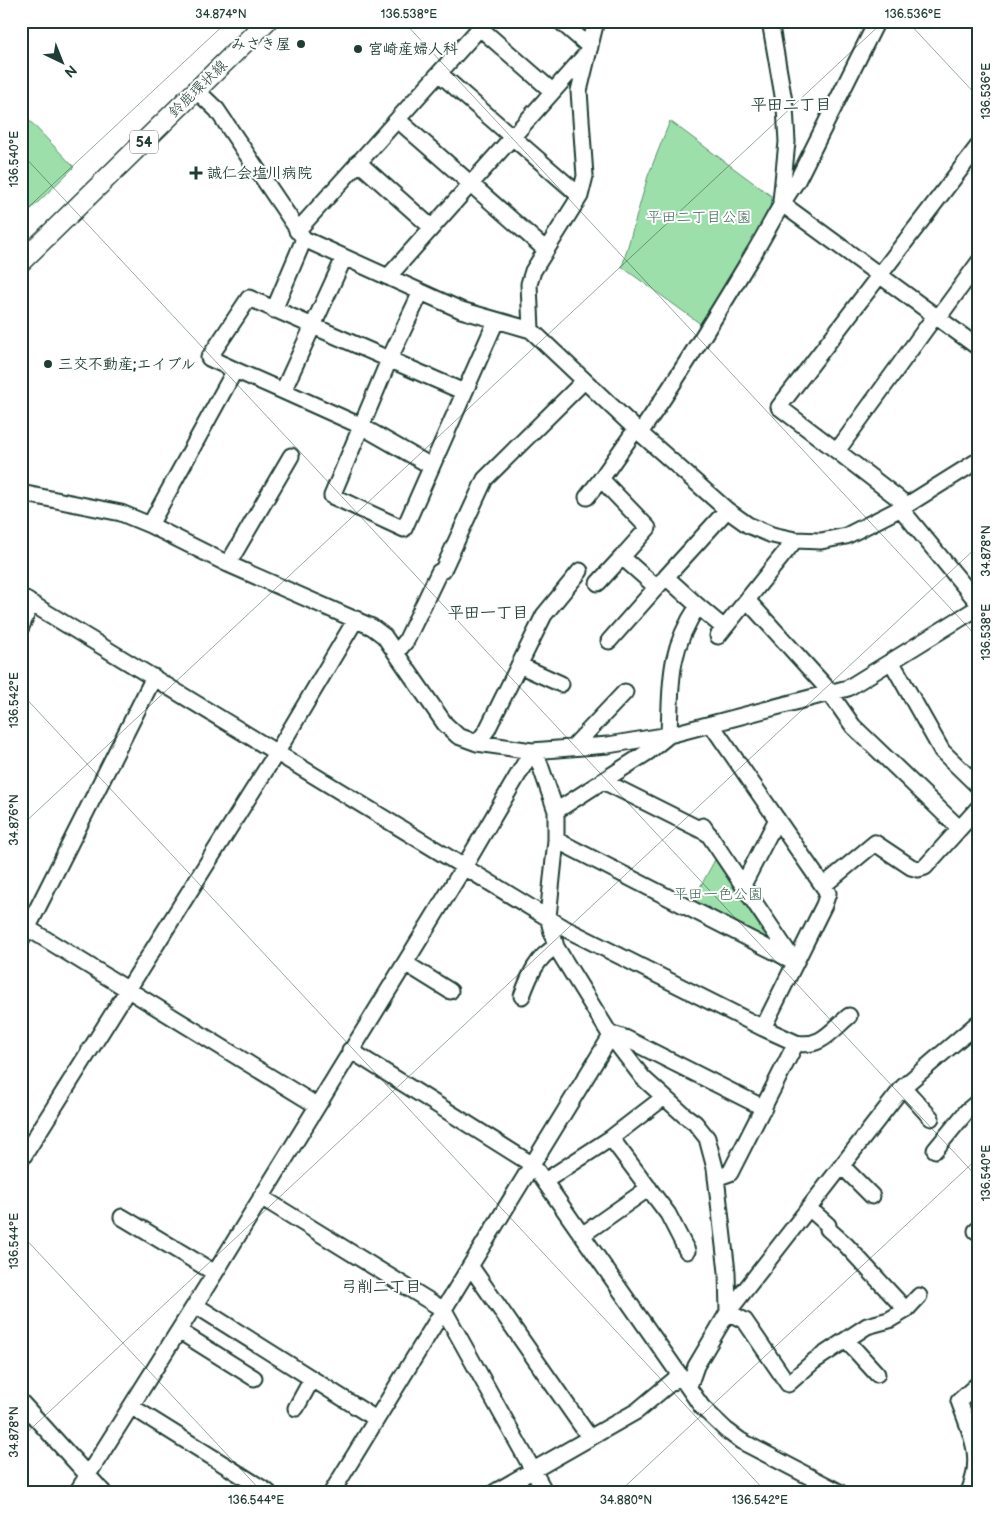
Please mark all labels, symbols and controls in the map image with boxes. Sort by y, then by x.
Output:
text: 34.874°N [195,7,247,22]
text: 136.538°E [381,7,437,22]
text: 136.536°E [885,7,941,22]
place label: みさき屋 [231,35,291,54]
north arrow [38,38,88,88]
marker: みさき屋 [295,38,307,50]
place label: 宮崎産婦人科 [368,40,458,59]
marker: 宮崎産婦人科 [352,43,364,55]
street label: 鈴鹿環状線 [164,56,232,122]
text: N [61,61,80,81]
text: 136.536°E [979,63,994,119]
district label: 平田二丁目 [751,96,831,115]
road number: 54 [130,130,158,154]
text: 136.540°E [7,131,22,187]
place label: 誠仁会塩川病院 [207,164,312,183]
marker: 誠仁会塩川病院 [189,166,203,180]
park label: 平田二丁目公園 [646,208,752,227]
place label: 三交不動産;エイブル [58,355,195,374]
marker: 三交不動産;エイブル [42,358,54,370]
text: 34.878°N [979,525,994,577]
district label: 平田一丁目 [448,604,528,623]
text: 136.538°E [979,604,994,660]
text: 136.542°E [7,672,22,728]
text: 34.876°N [7,794,22,846]
park label: 平田一色公園 [673,885,763,904]
text: 136.540°E [979,1145,994,1201]
text: 136.544°E [7,1213,22,1269]
district label: 弓削二丁目 [341,1278,421,1297]
text: 34.878°N [7,1406,22,1458]
text: 136.544°E [228,1493,284,1508]
text: 34.880°N [600,1493,652,1508]
text: 136.542°E [732,1493,788,1508]

